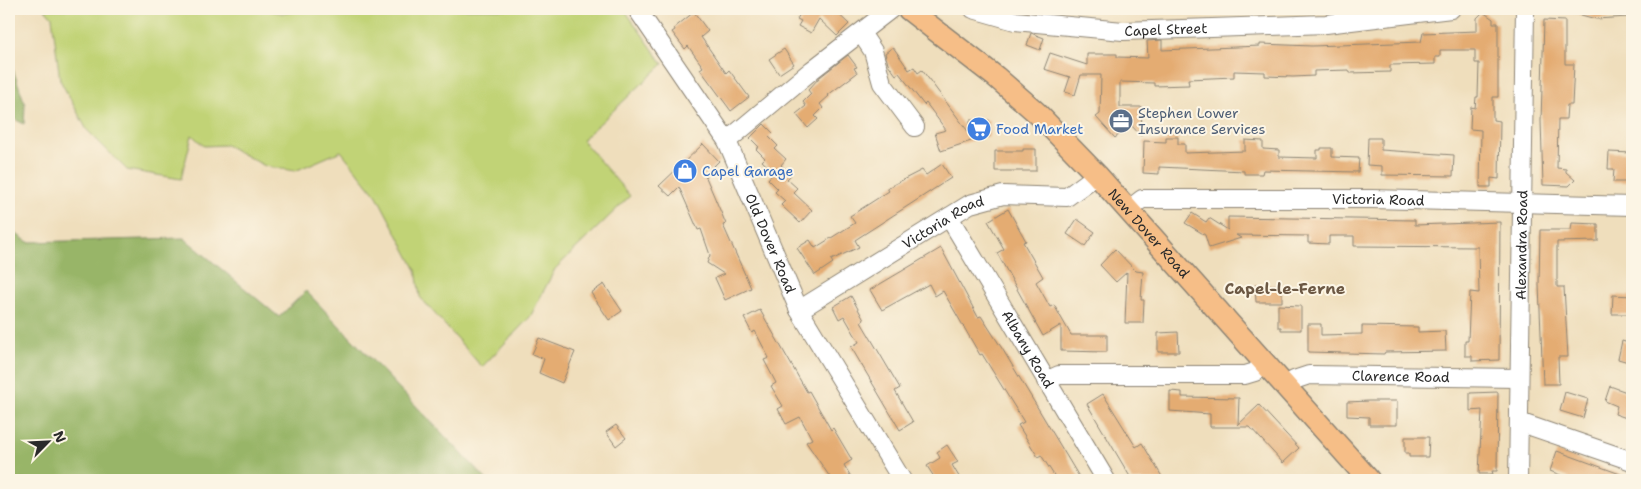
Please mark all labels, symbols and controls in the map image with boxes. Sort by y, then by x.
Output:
street label: Capel Street [1124,19,1208,40]
place label: Stephen Lower Insurance Services [1138,104,1265,138]
office icon: Stephen Lower Insurance Services [1108,108,1134,134]
supermarket icon: Food Market [966,116,992,142]
place label: Food Market [996,120,1083,138]
shop icon: Capel Garage [672,158,698,184]
place label: Capel Garage [702,162,794,180]
street label: New Dover Road [1104,185,1194,282]
street label: Victoria Road [1332,190,1425,209]
street label: Alexandra Road [1512,190,1531,300]
street label: Old Dover Road [741,191,800,296]
street label: Victoria Road [899,192,986,253]
district label: Capel-le-Ferne [1225,278,1346,299]
street label: Albany Road [998,307,1058,392]
street label: Clarence Road [1352,367,1450,386]
north arrow [22,416,72,466]
text: N [49,428,70,445]

